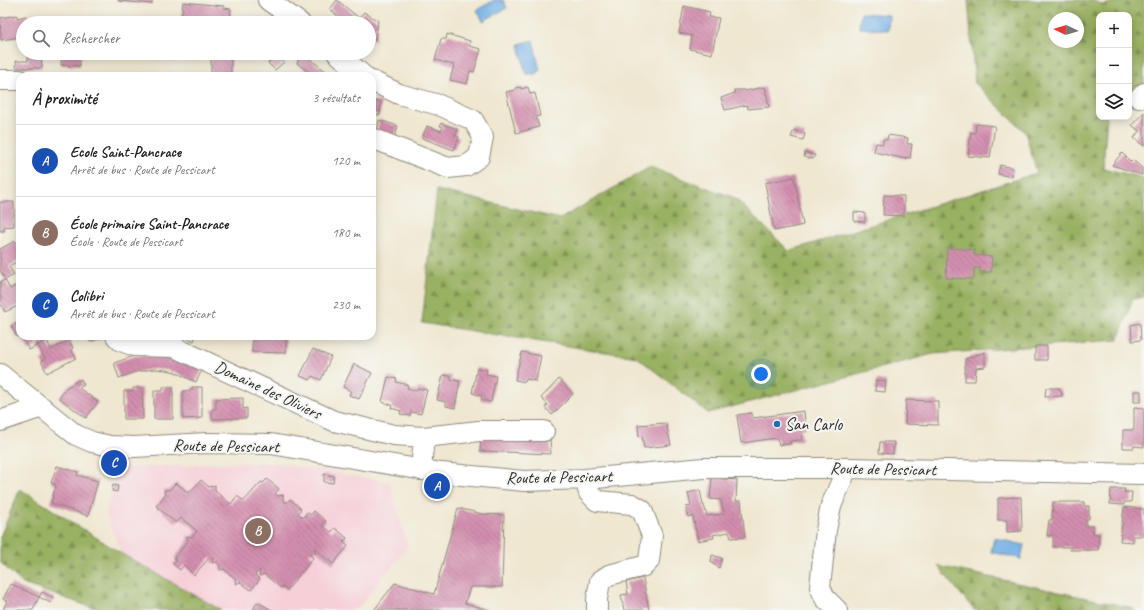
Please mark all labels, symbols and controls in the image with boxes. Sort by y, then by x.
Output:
north arrow [1048,12,1084,48]
map controls [1096,12,1132,120]
button: + [1096,12,1132,48]
search box [16,16,376,60]
icon: search [30,27,52,49]
text: Rechercher [62,29,120,48]
button: − [1096,48,1132,84]
button: layers [1096,84,1132,120]
text: À proximité [32,88,97,109]
text: 3 résultats [312,90,360,106]
text: Ecole Saint-Pancrace [70,143,181,162]
text: A [42,153,48,169]
text: 120 m [332,153,360,169]
text: Arrêt de bus · Route de Pessicart [70,162,215,178]
text: École primaire Saint-Pancrace [70,215,228,234]
text: B [42,225,48,241]
text: 180 m [332,225,360,241]
text: École · Route de Pessicart [70,234,183,250]
text: Colibri [70,287,103,306]
text: C [42,297,48,313]
text: 230 m [332,297,360,313]
text: Arrêt de bus · Route de Pessicart [70,306,215,322]
street label: Domaine des Oliviers [211,356,326,424]
your location [751,364,771,384]
place label: San Carlo [785,414,843,435]
marker: San Carlo [772,419,782,429]
street label: Route de Pessicart [173,435,282,457]
pin: C [101,448,127,478]
street label: Route de Pessicart [830,458,939,480]
street label: Route de Pessicart [506,466,615,488]
pin: A [424,471,450,501]
pin: B [245,516,271,546]

